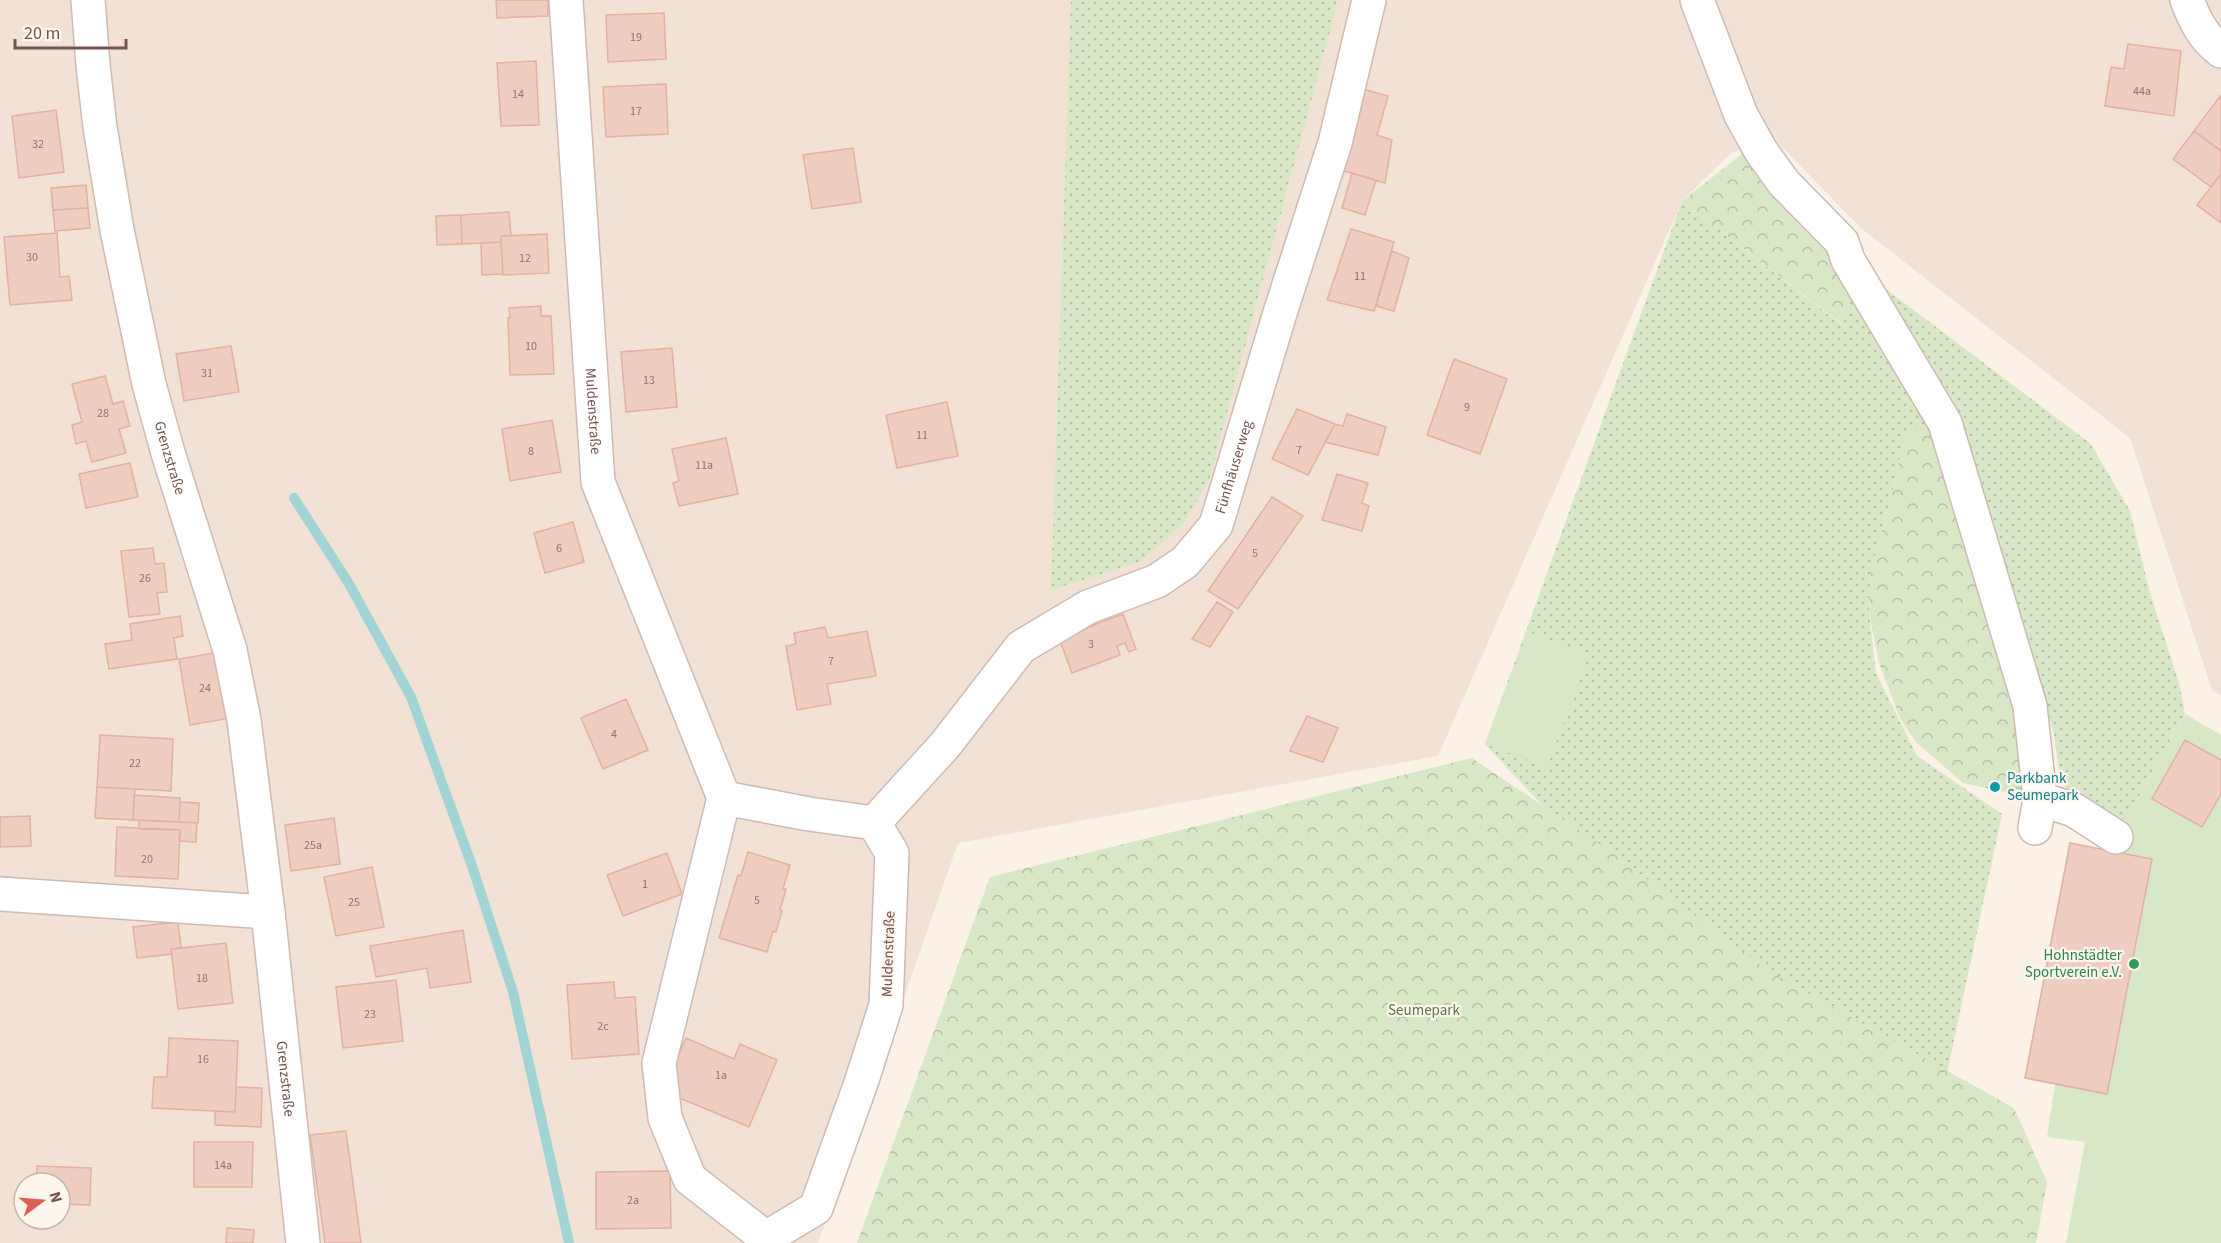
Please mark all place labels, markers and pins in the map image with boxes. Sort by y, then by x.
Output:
place label: Parkbank Seumepark [2007,768,2079,806]
marker: Parkbank Seumepark [1988,780,2002,794]
place label: Hohnstädter Sportverein e.V. [2025,945,2123,983]
marker: Hohnstädter Sportverein e.V. [2127,957,2141,971]

